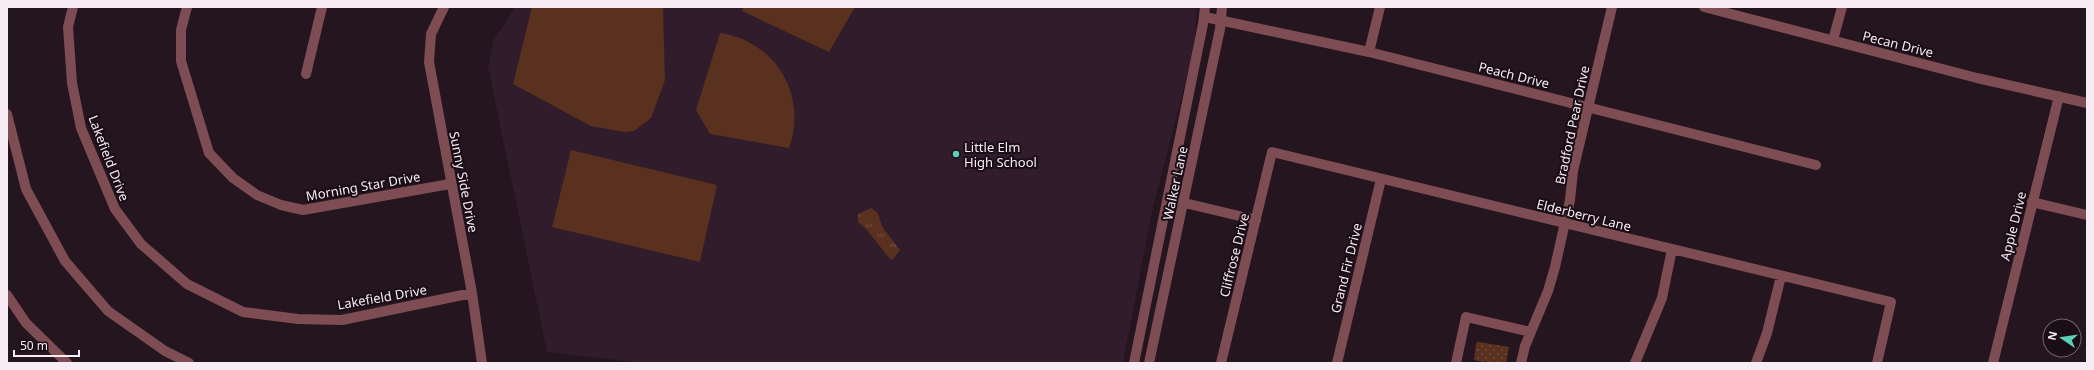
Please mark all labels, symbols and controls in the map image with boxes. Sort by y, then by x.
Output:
street label: Pecan Drive [1861,27,1935,61]
street label: Peach Drive [1477,58,1551,92]
street label: Bradford Pear Drive [1551,64,1593,186]
street label: Lakefield Drive [84,113,134,203]
street label: Sunny Side Drive [445,130,483,234]
place label: Little Elm High School [964,138,1037,171]
street label: Walker Lane [1158,144,1192,222]
marker: Little Elm High School [951,149,961,159]
street label: Morning Star Drive [304,167,422,205]
street label: Apple Drive [1996,190,2030,262]
street label: Elderberry Lane [1535,195,1633,235]
street label: Cliffrose Drive [1215,211,1253,299]
street label: Grand Fir Drive [1326,221,1366,315]
street label: Lakefield Drive [336,280,428,314]
north arrow [2042,318,2082,358]
text: N [2043,330,2060,342]
scale bar [14,332,79,358]
text: 50 m [20,337,48,354]

